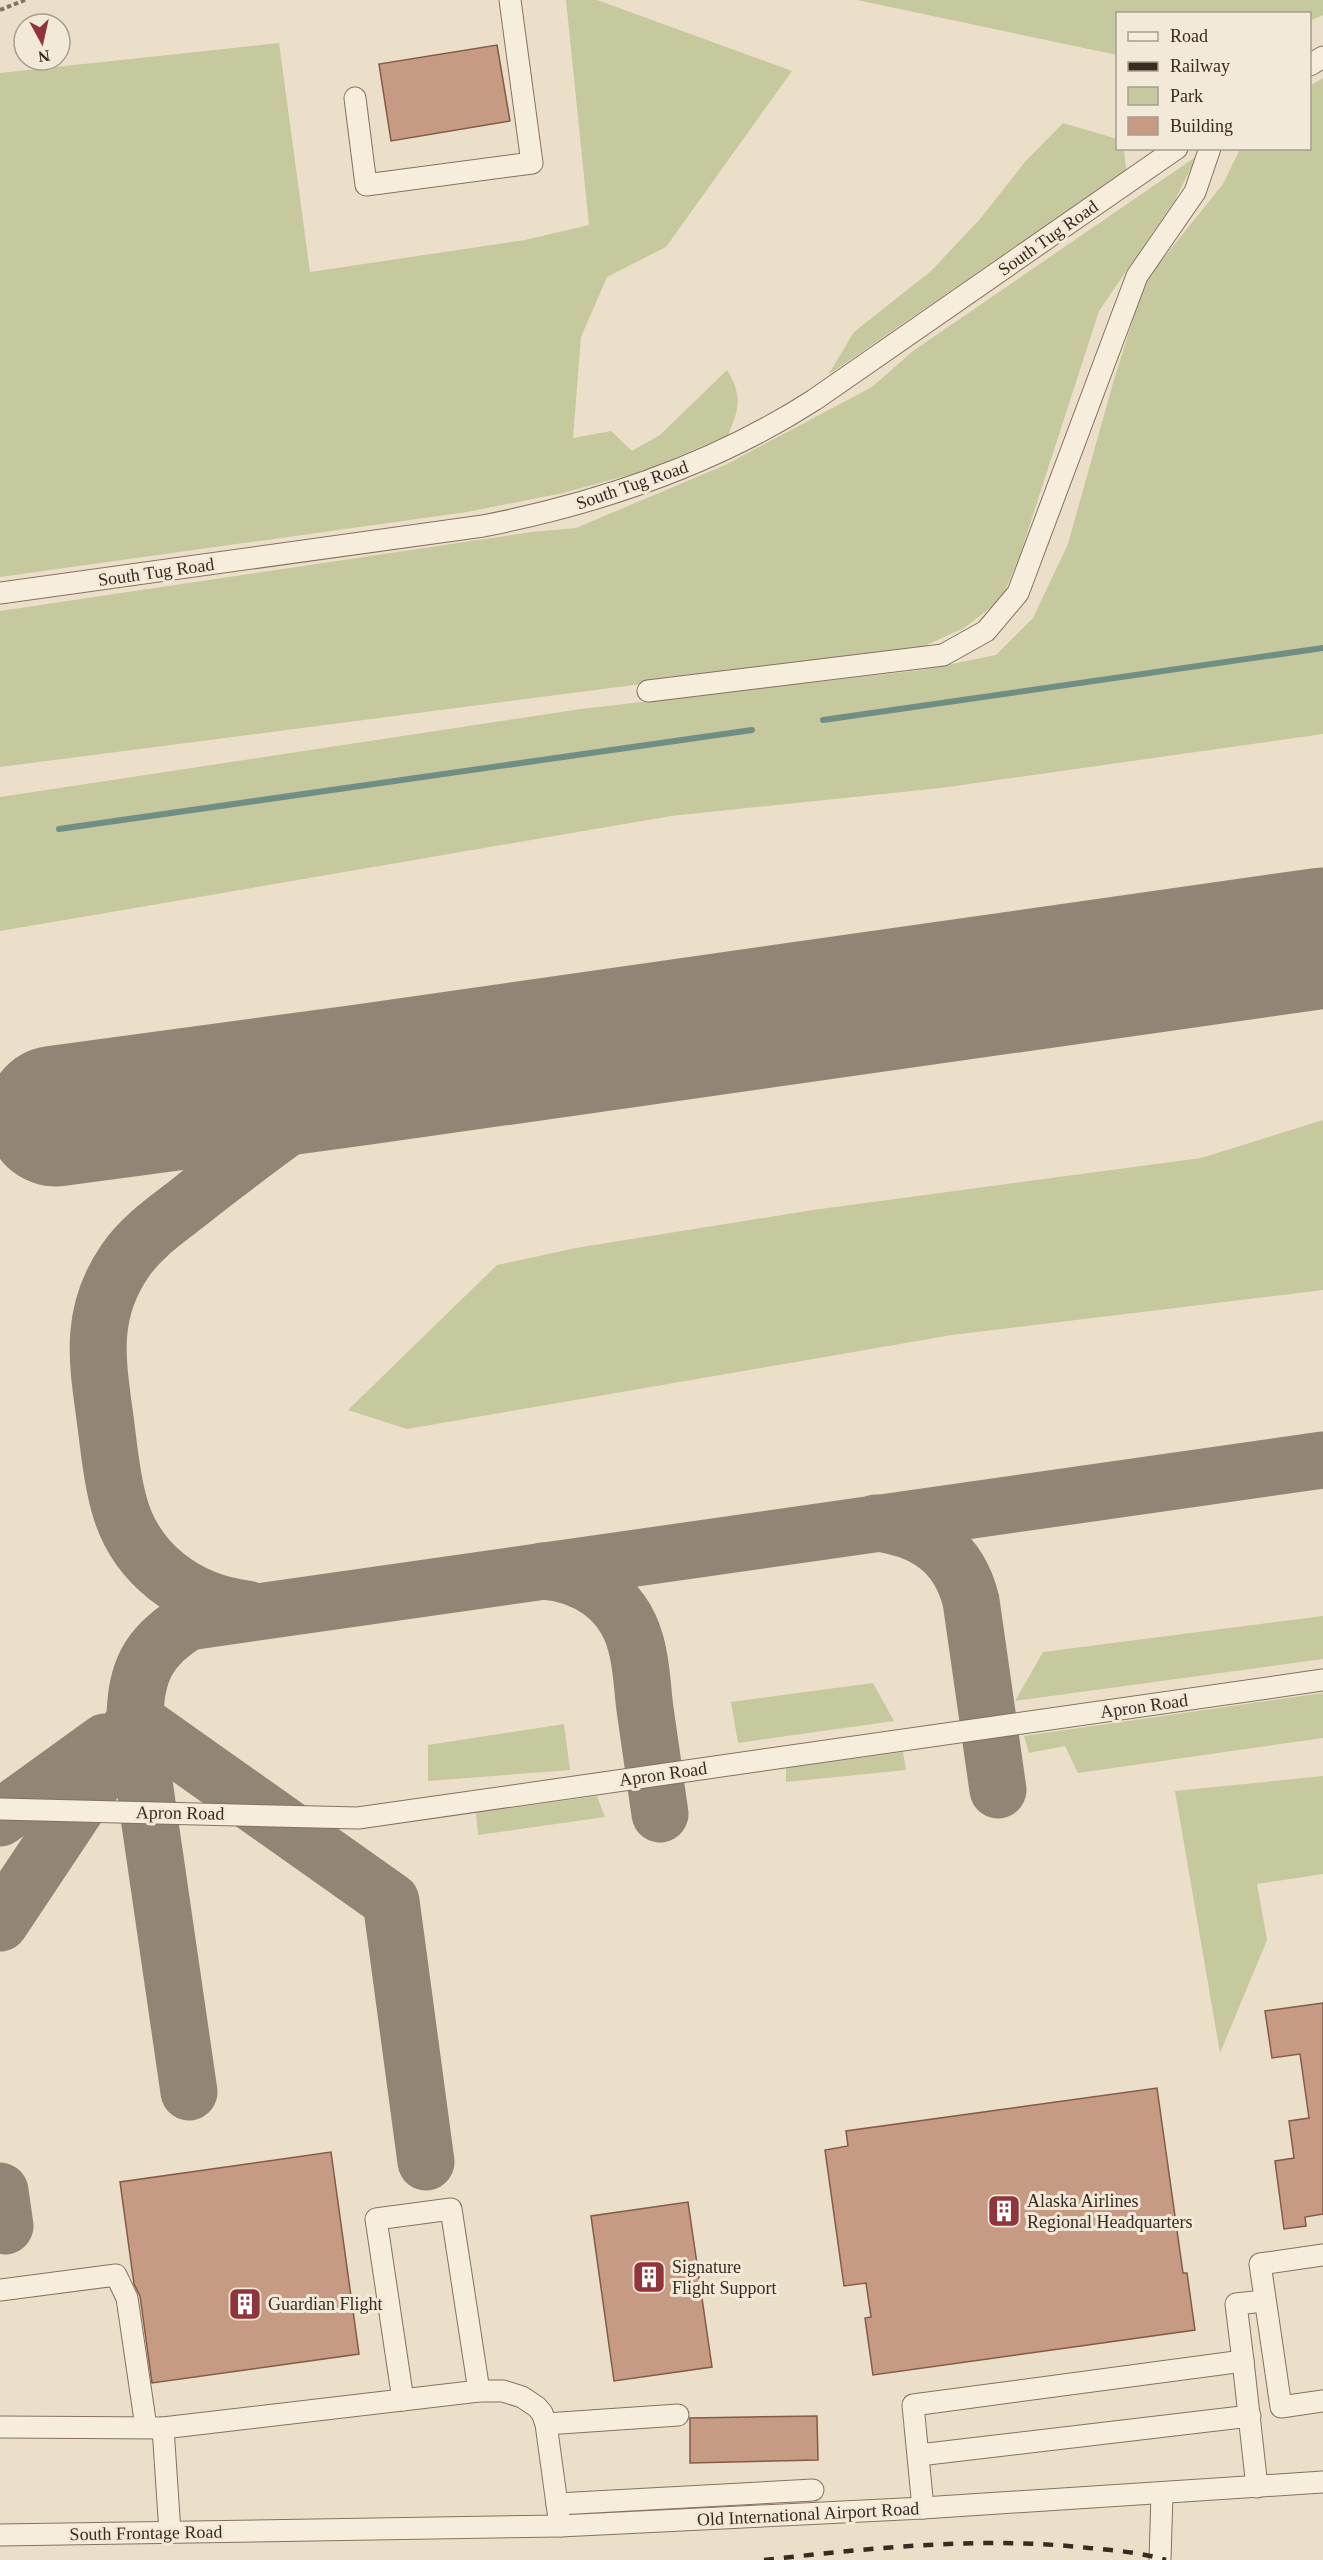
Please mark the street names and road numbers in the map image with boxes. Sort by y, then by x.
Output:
street label: South Tug Road [994,196,1102,280]
street label: South Tug Road [573,456,691,514]
street label: South Tug Road [97,554,215,590]
street label: Apron Road [1099,1690,1189,1722]
street label: Apron Road [618,1758,708,1790]
street label: Apron Road [136,1802,224,1824]
street label: Old International Airport Road [696,2498,920,2530]
street label: South Frontage Road [69,2522,223,2544]

